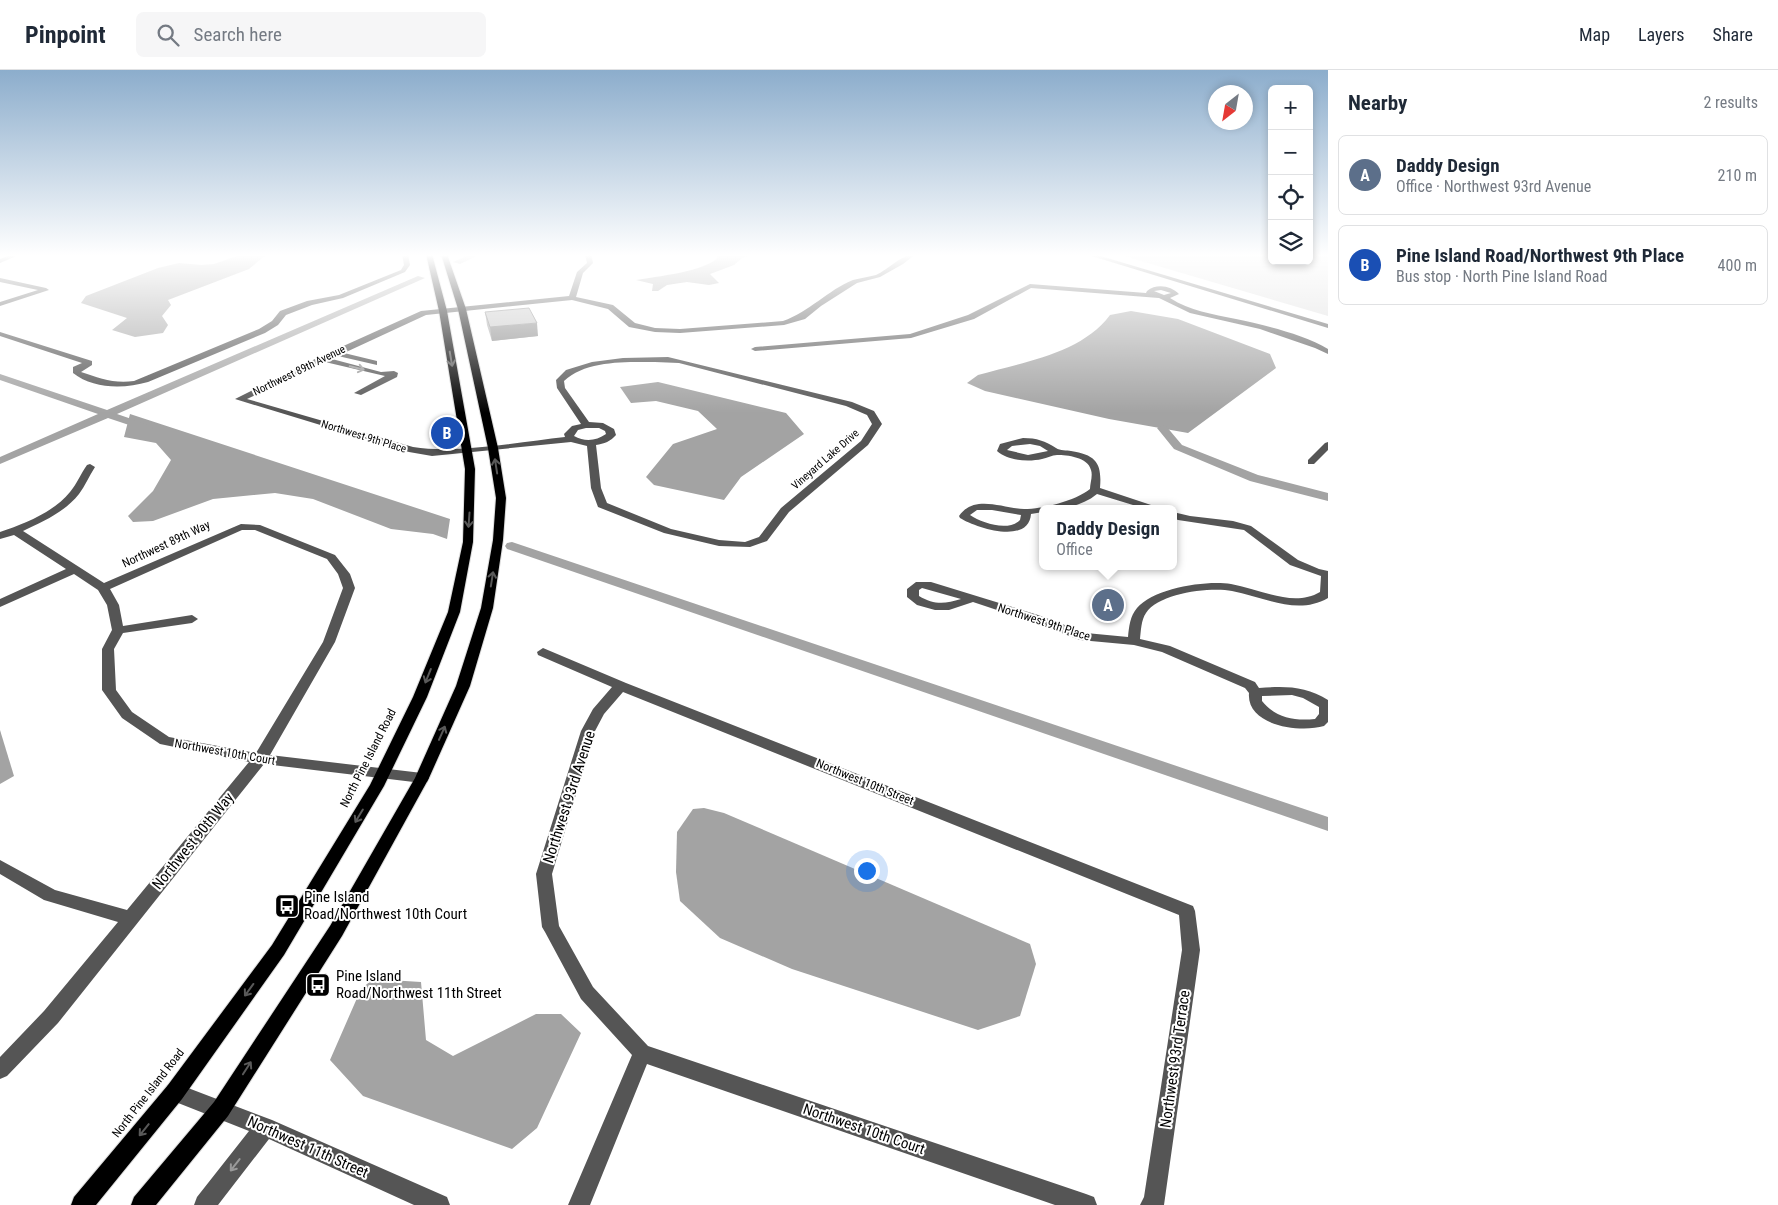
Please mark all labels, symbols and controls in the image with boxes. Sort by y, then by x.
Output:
search box [136,12,486,57]
text: Pinpoint [25,21,106,49]
icon: search [154,21,182,49]
text: Search here [194,23,282,46]
text: Map [1579,24,1610,45]
text: Layers [1638,24,1685,45]
text: Share [1713,24,1753,45]
north arrow [1208,85,1253,130]
map controls [1268,85,1313,265]
button: + [1268,85,1313,130]
text: Nearby [1348,91,1407,115]
text: 2 results [1703,93,1758,112]
button: − [1268,130,1313,175]
text: Daddy Design [1396,154,1500,177]
text: A [1360,166,1370,185]
text: 210 m [1718,166,1757,185]
button: locate [1268,175,1313,220]
text: Office · Northwest 93rd Avenue [1396,177,1591,196]
button: layers [1268,220,1313,265]
text: Pine Island Road/Northwest 9th Place [1396,244,1684,267]
text: B [1361,256,1369,275]
text: 400 m [1718,256,1757,275]
text: Bus stop · North Pine Island Road [1396,267,1607,286]
street label: Northwest 89th Avenue [251,342,348,398]
one-way arrow [446,351,456,367]
one-way arrow [349,364,365,373]
pin: B [431,414,463,452]
street label: Northwest 9th Place [320,417,408,456]
street label: Vineyard Lake Drive [789,427,862,492]
one-way arrow [490,458,500,474]
popup [1039,505,1177,570]
one-way arrow [465,512,474,528]
street label: Northwest 89th Way [120,517,212,571]
text: Daddy Design [1056,517,1160,540]
text: Office [1056,540,1093,559]
one-way arrow [487,571,497,587]
pin: A [1092,586,1124,624]
street label: Northwest 9th Place [996,600,1092,644]
one-way arrow [423,668,433,683]
street label: North Pine Island Road [337,706,399,810]
one-way arrow [438,726,448,741]
street label: Northwest 93rd Avenue [539,728,599,866]
street label: Northwest 10th Court [174,736,277,768]
street label: Northwest 10th Street [814,756,916,808]
street label: Northwest 90th Way [148,789,238,893]
one-way arrow [354,808,364,822]
your location [854,858,880,884]
place label: Pine Island Road/Northwest 10th Court [304,888,467,923]
bus stop icon: Pine Island Road/Northwest 10th Court [274,893,300,919]
place label: Pine Island Road/Northwest 11th Street [336,967,502,1002]
bus stop icon: Pine Island Road/Northwest 11th Street [305,972,331,998]
one-way arrow [244,983,254,997]
street label: Northwest 93rd Terrace [1156,989,1194,1129]
street label: North Pine Island Road [109,1046,187,1140]
one-way arrow [243,1062,253,1076]
street label: Northwest 10th Court [801,1100,927,1158]
street label: Northwest 11th Street [245,1112,371,1182]
one-way arrow [138,1123,149,1136]
one-way arrow [230,1158,241,1171]

